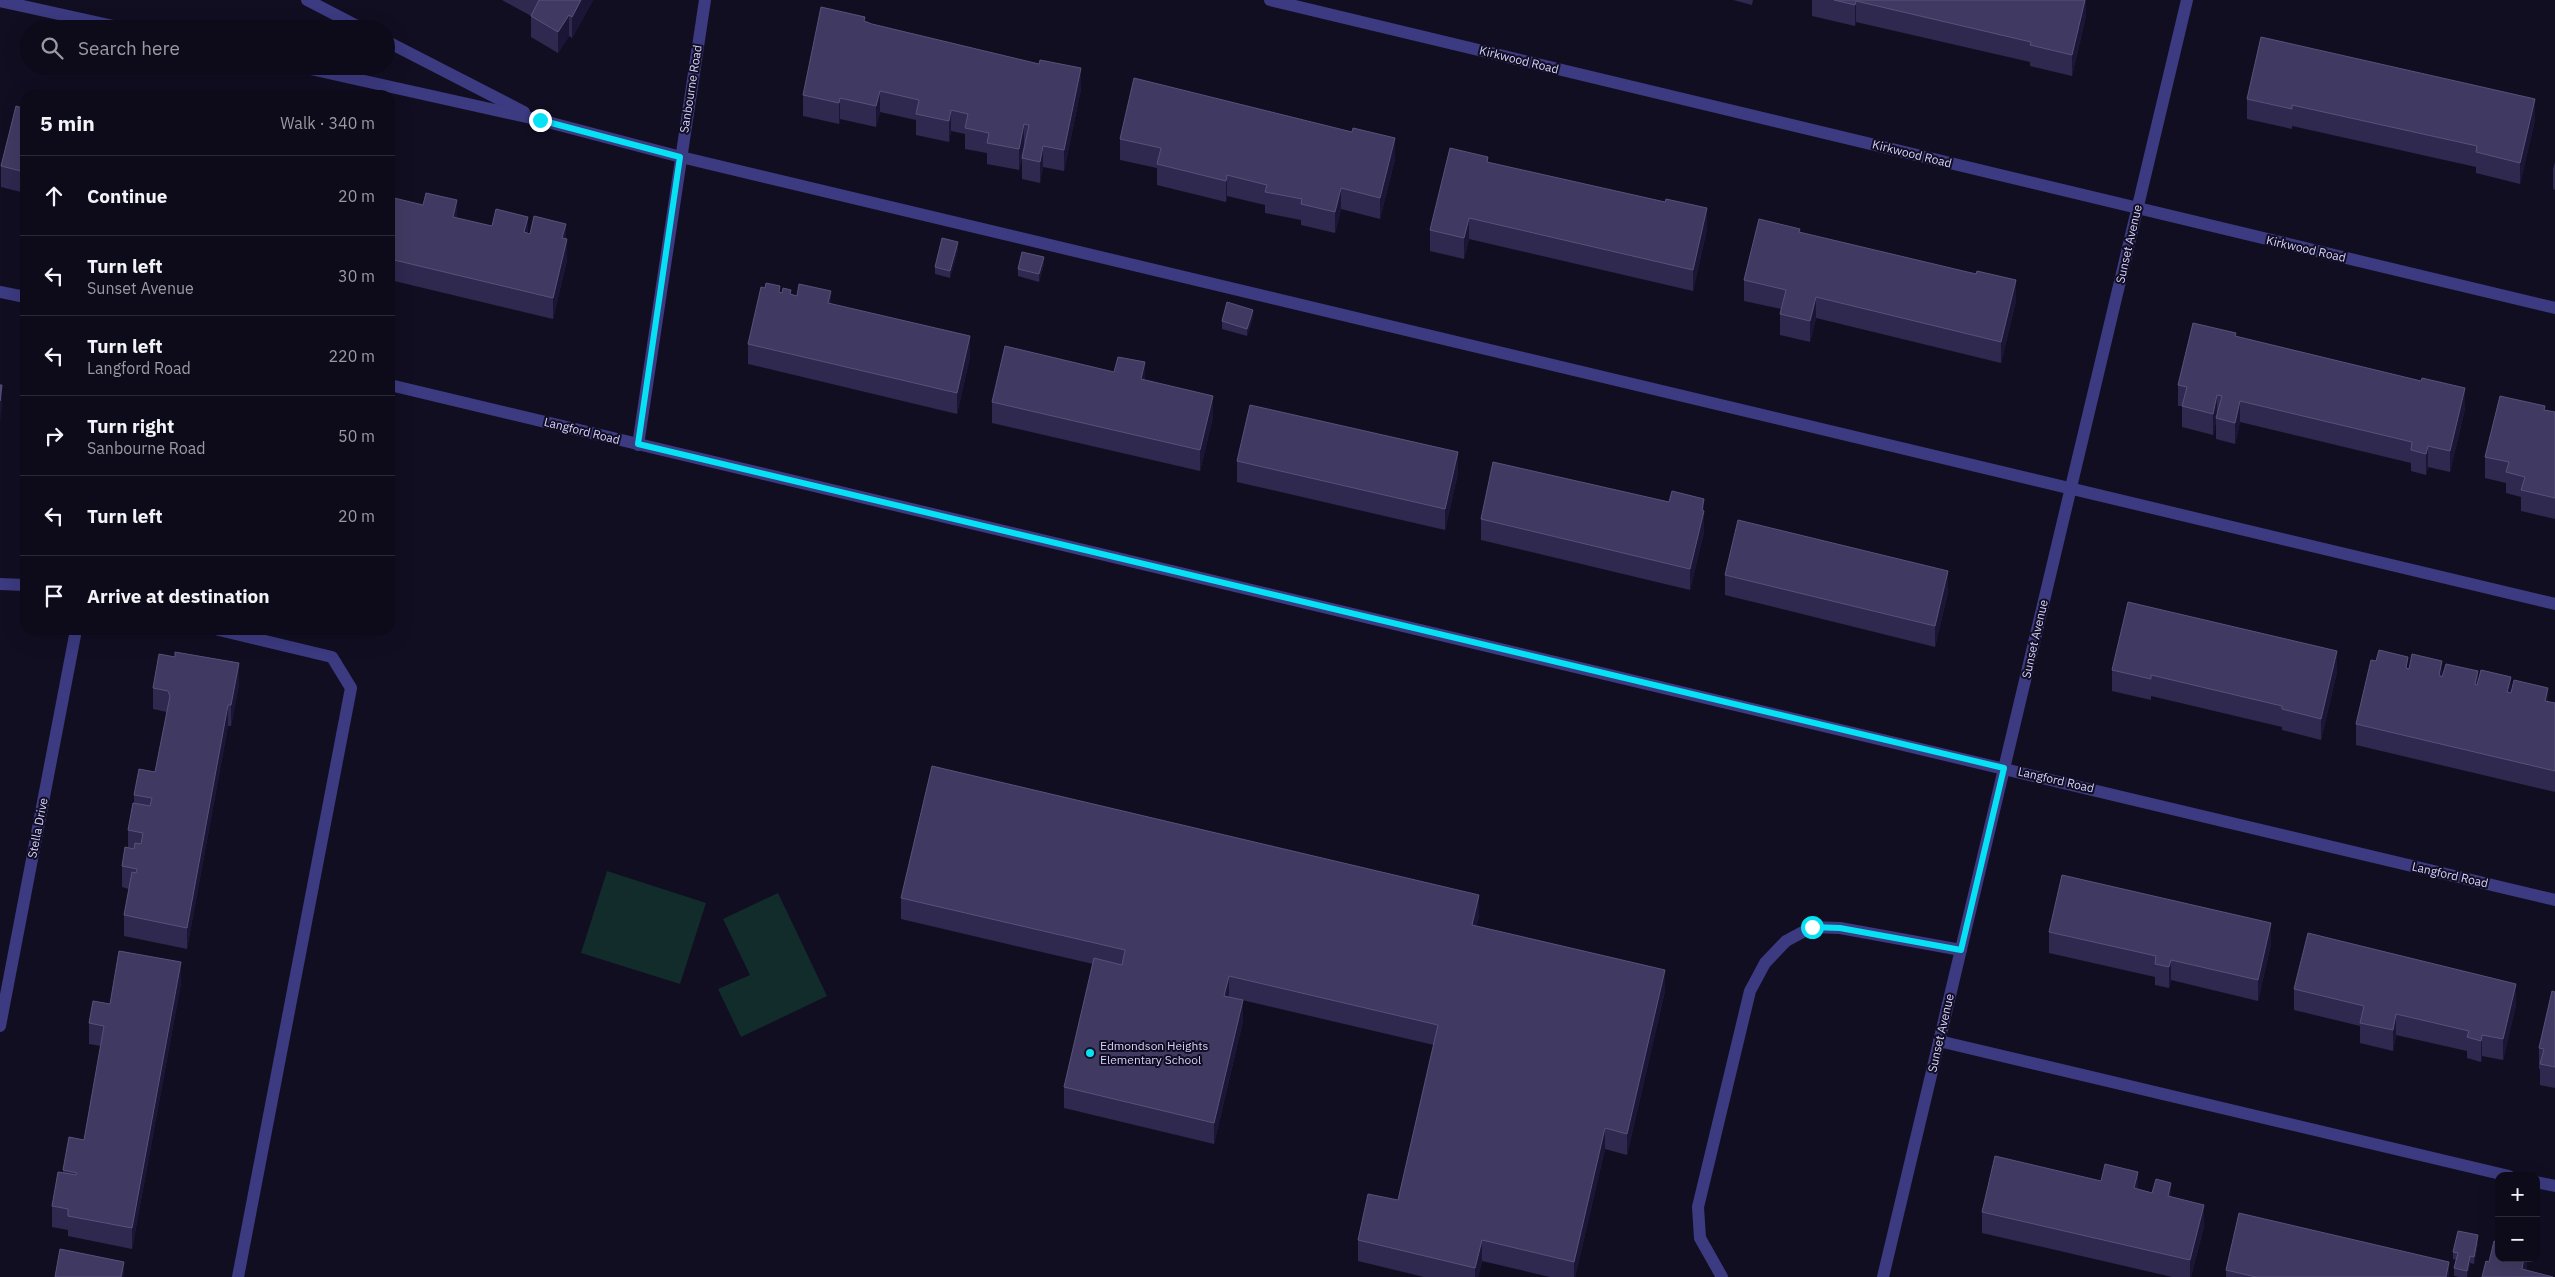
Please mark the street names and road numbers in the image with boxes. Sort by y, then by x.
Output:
street label: Kirkwood Road [1478,42,1560,77]
street label: Sanbourne Road [676,44,705,134]
street label: Kirkwood Road [1871,136,1953,171]
street label: Sunset Avenue [2112,203,2145,285]
street label: Kirkwood Road [2265,232,2347,265]
street label: Langford Road [543,414,622,447]
street label: Sunset Avenue [2018,598,2051,680]
street label: Langford Road [2017,763,2096,796]
street label: Stella Drive [24,796,51,859]
street label: Langford Road [2411,858,2490,891]
street label: Sunset Avenue [1924,992,1957,1074]

